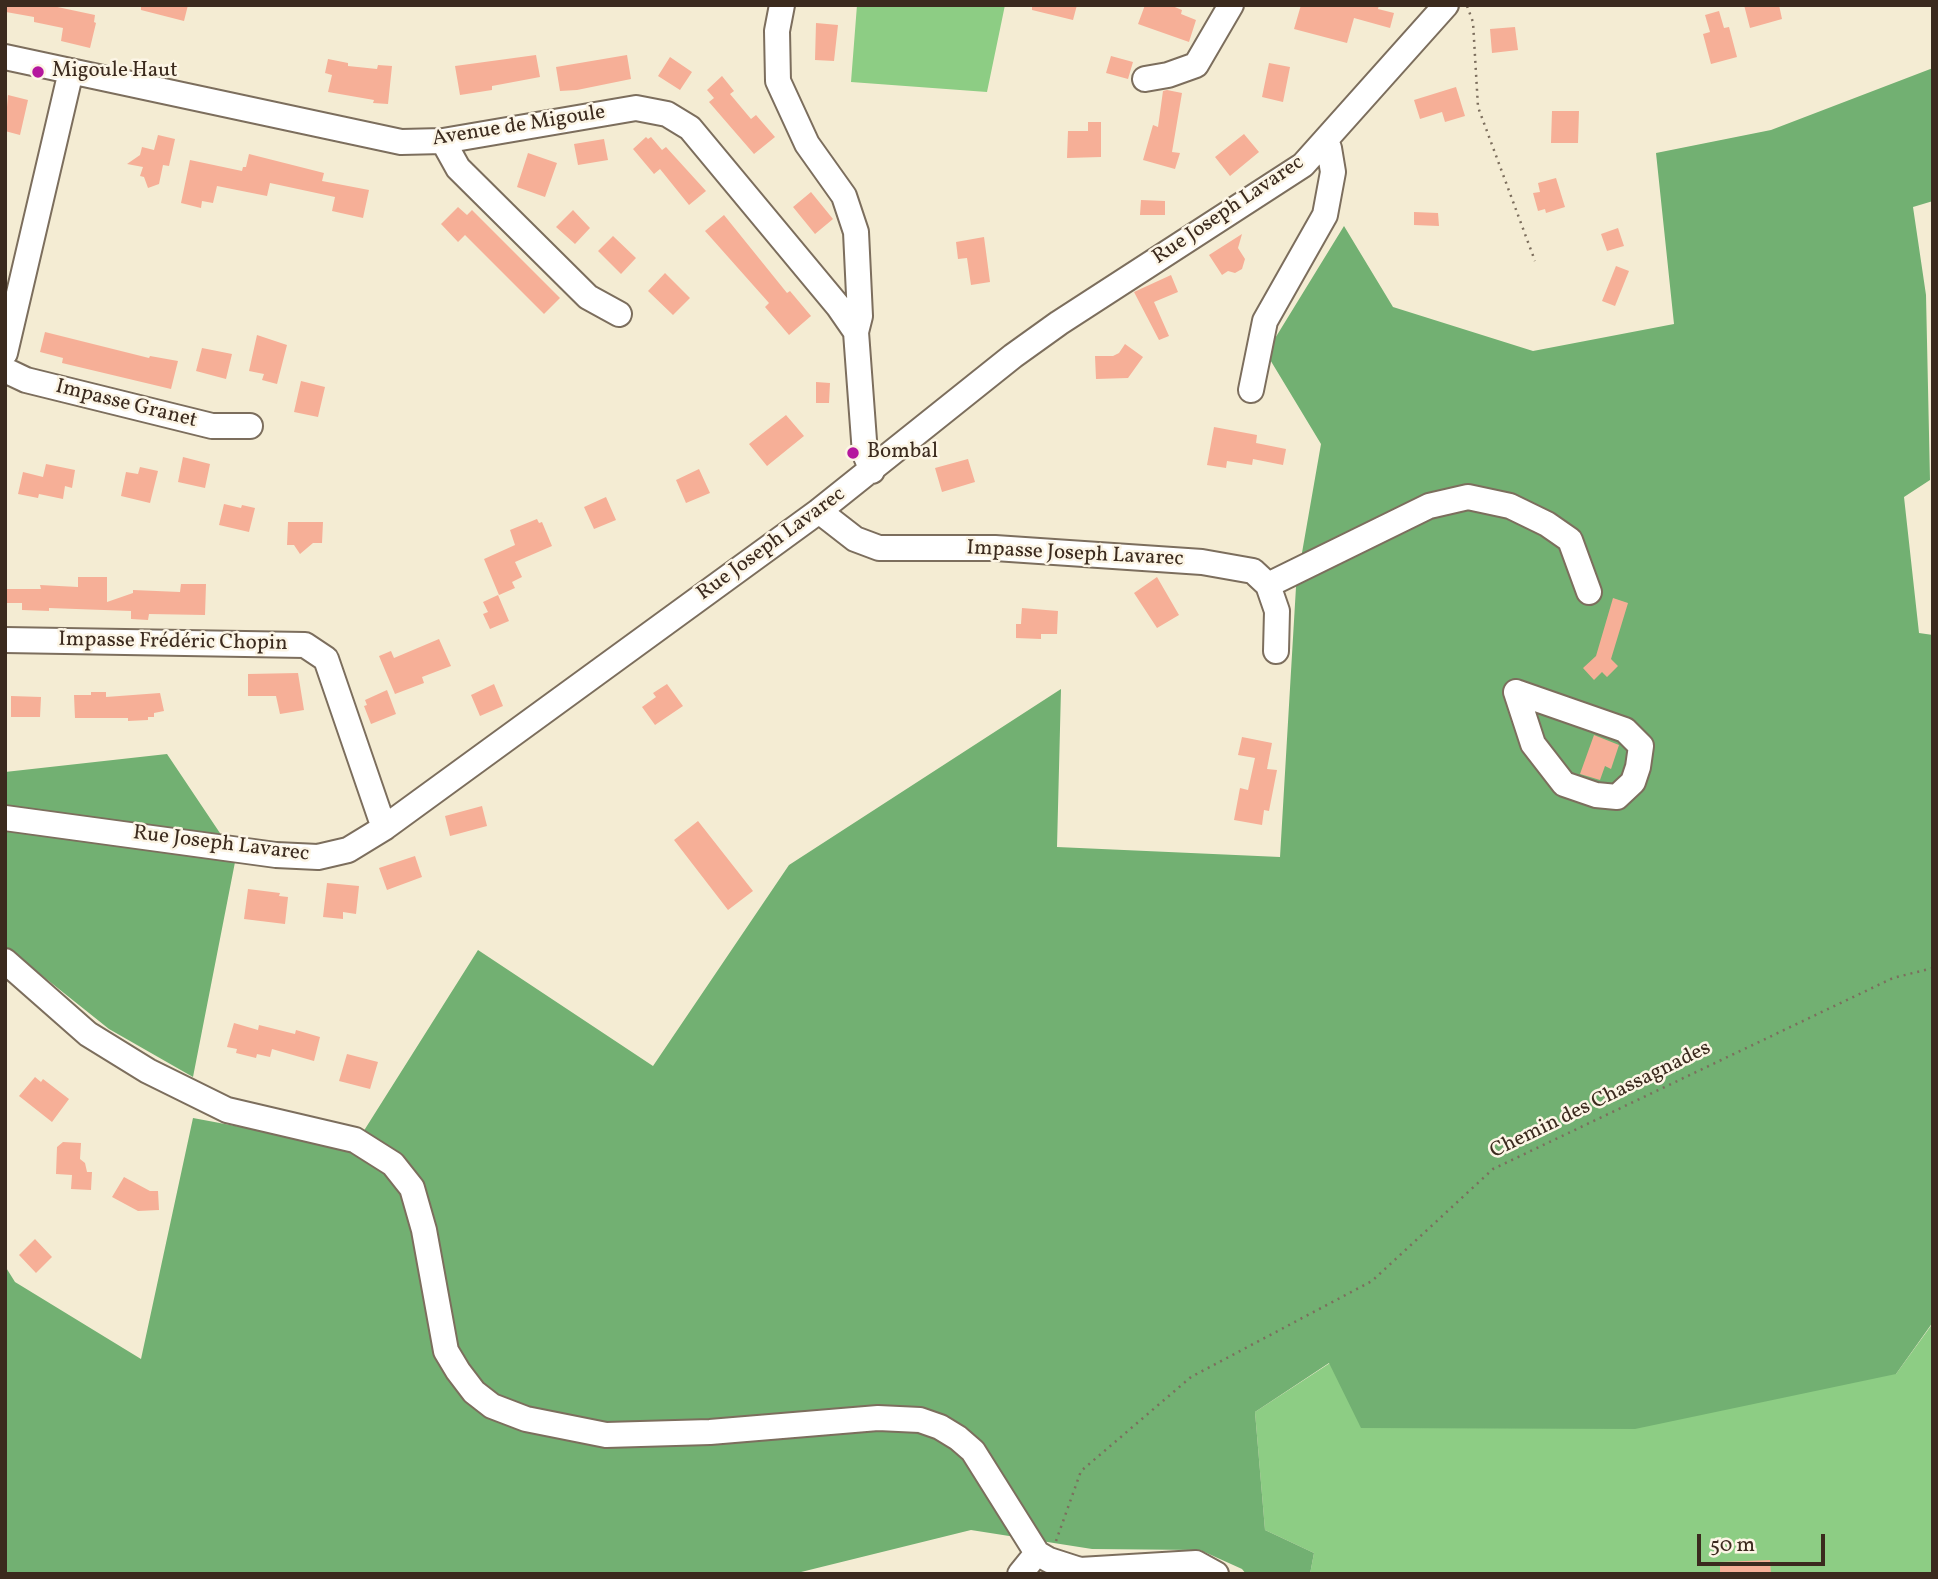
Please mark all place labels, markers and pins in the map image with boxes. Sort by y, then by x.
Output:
place label: Migoule Haut [52,59,178,85]
marker: Migoule Haut [30,64,46,80]
place label: Bombal [867,440,938,466]
marker: Bombal [845,445,861,461]

